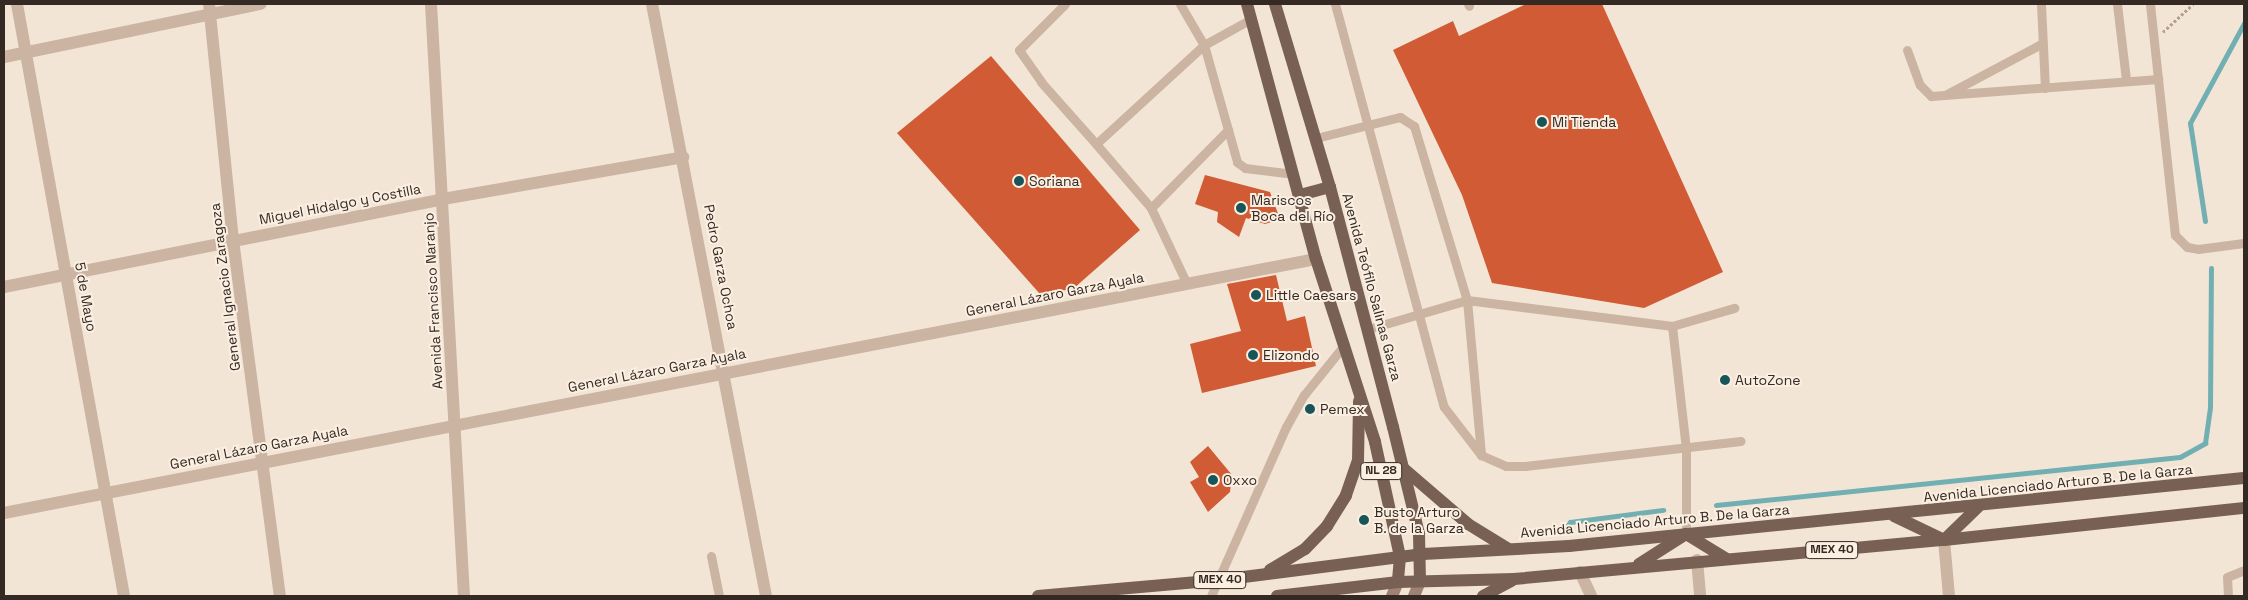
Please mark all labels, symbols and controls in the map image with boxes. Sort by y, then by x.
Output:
place label: Mi Tienda [1552,114,1617,130]
marker: Mi Tienda [1536,116,1548,128]
place label: Soriana [1029,173,1080,189]
marker: Soriana [1013,175,1025,187]
street label: Miguel Hidalgo y Costilla [258,180,422,228]
street label: Avenida Teófilo Salinas Garza [1339,191,1405,383]
place label: Mariscos Boca del Río [1251,192,1334,224]
street label: General Ignacio Zaragoza [206,202,244,372]
marker: Mariscos Boca del Río [1235,202,1247,214]
street label: Pedro Garza Ochoa [701,203,741,331]
street label: Avenida Francisco Naranjo [420,212,446,390]
street label: 5 de Mayo [72,261,100,333]
street label: General Lázaro Garza Ayala [964,268,1146,320]
place label: Little Caesars [1266,287,1356,303]
marker: Little Caesars [1250,289,1262,301]
street label: General Lázaro Garza Ayala [566,344,748,396]
place label: Elizondo [1263,347,1320,363]
marker: Elizondo [1247,349,1259,361]
place label: AutoZone [1735,372,1801,388]
marker: AutoZone [1719,374,1731,386]
place label: Pemex [1320,401,1365,417]
marker: Pemex [1304,403,1316,415]
street label: General Lázaro Garza Ayala [168,421,350,473]
street label: Avenida Licenciado Arturo B. De la Garza [1922,460,2194,506]
road number: NL 28 [1360,462,1402,481]
place label: Oxxo [1223,472,1257,488]
marker: Oxxo [1207,474,1219,486]
street label: Avenida Licenciado Arturo B. De la Garza [1519,501,1791,541]
place label: Busto Arturo B. de la Garza [1374,504,1464,536]
marker: Busto Arturo B. de la Garza [1358,514,1370,526]
road number: MEX 40 [1804,540,1860,560]
road number: MEX 40 [1192,570,1248,590]

